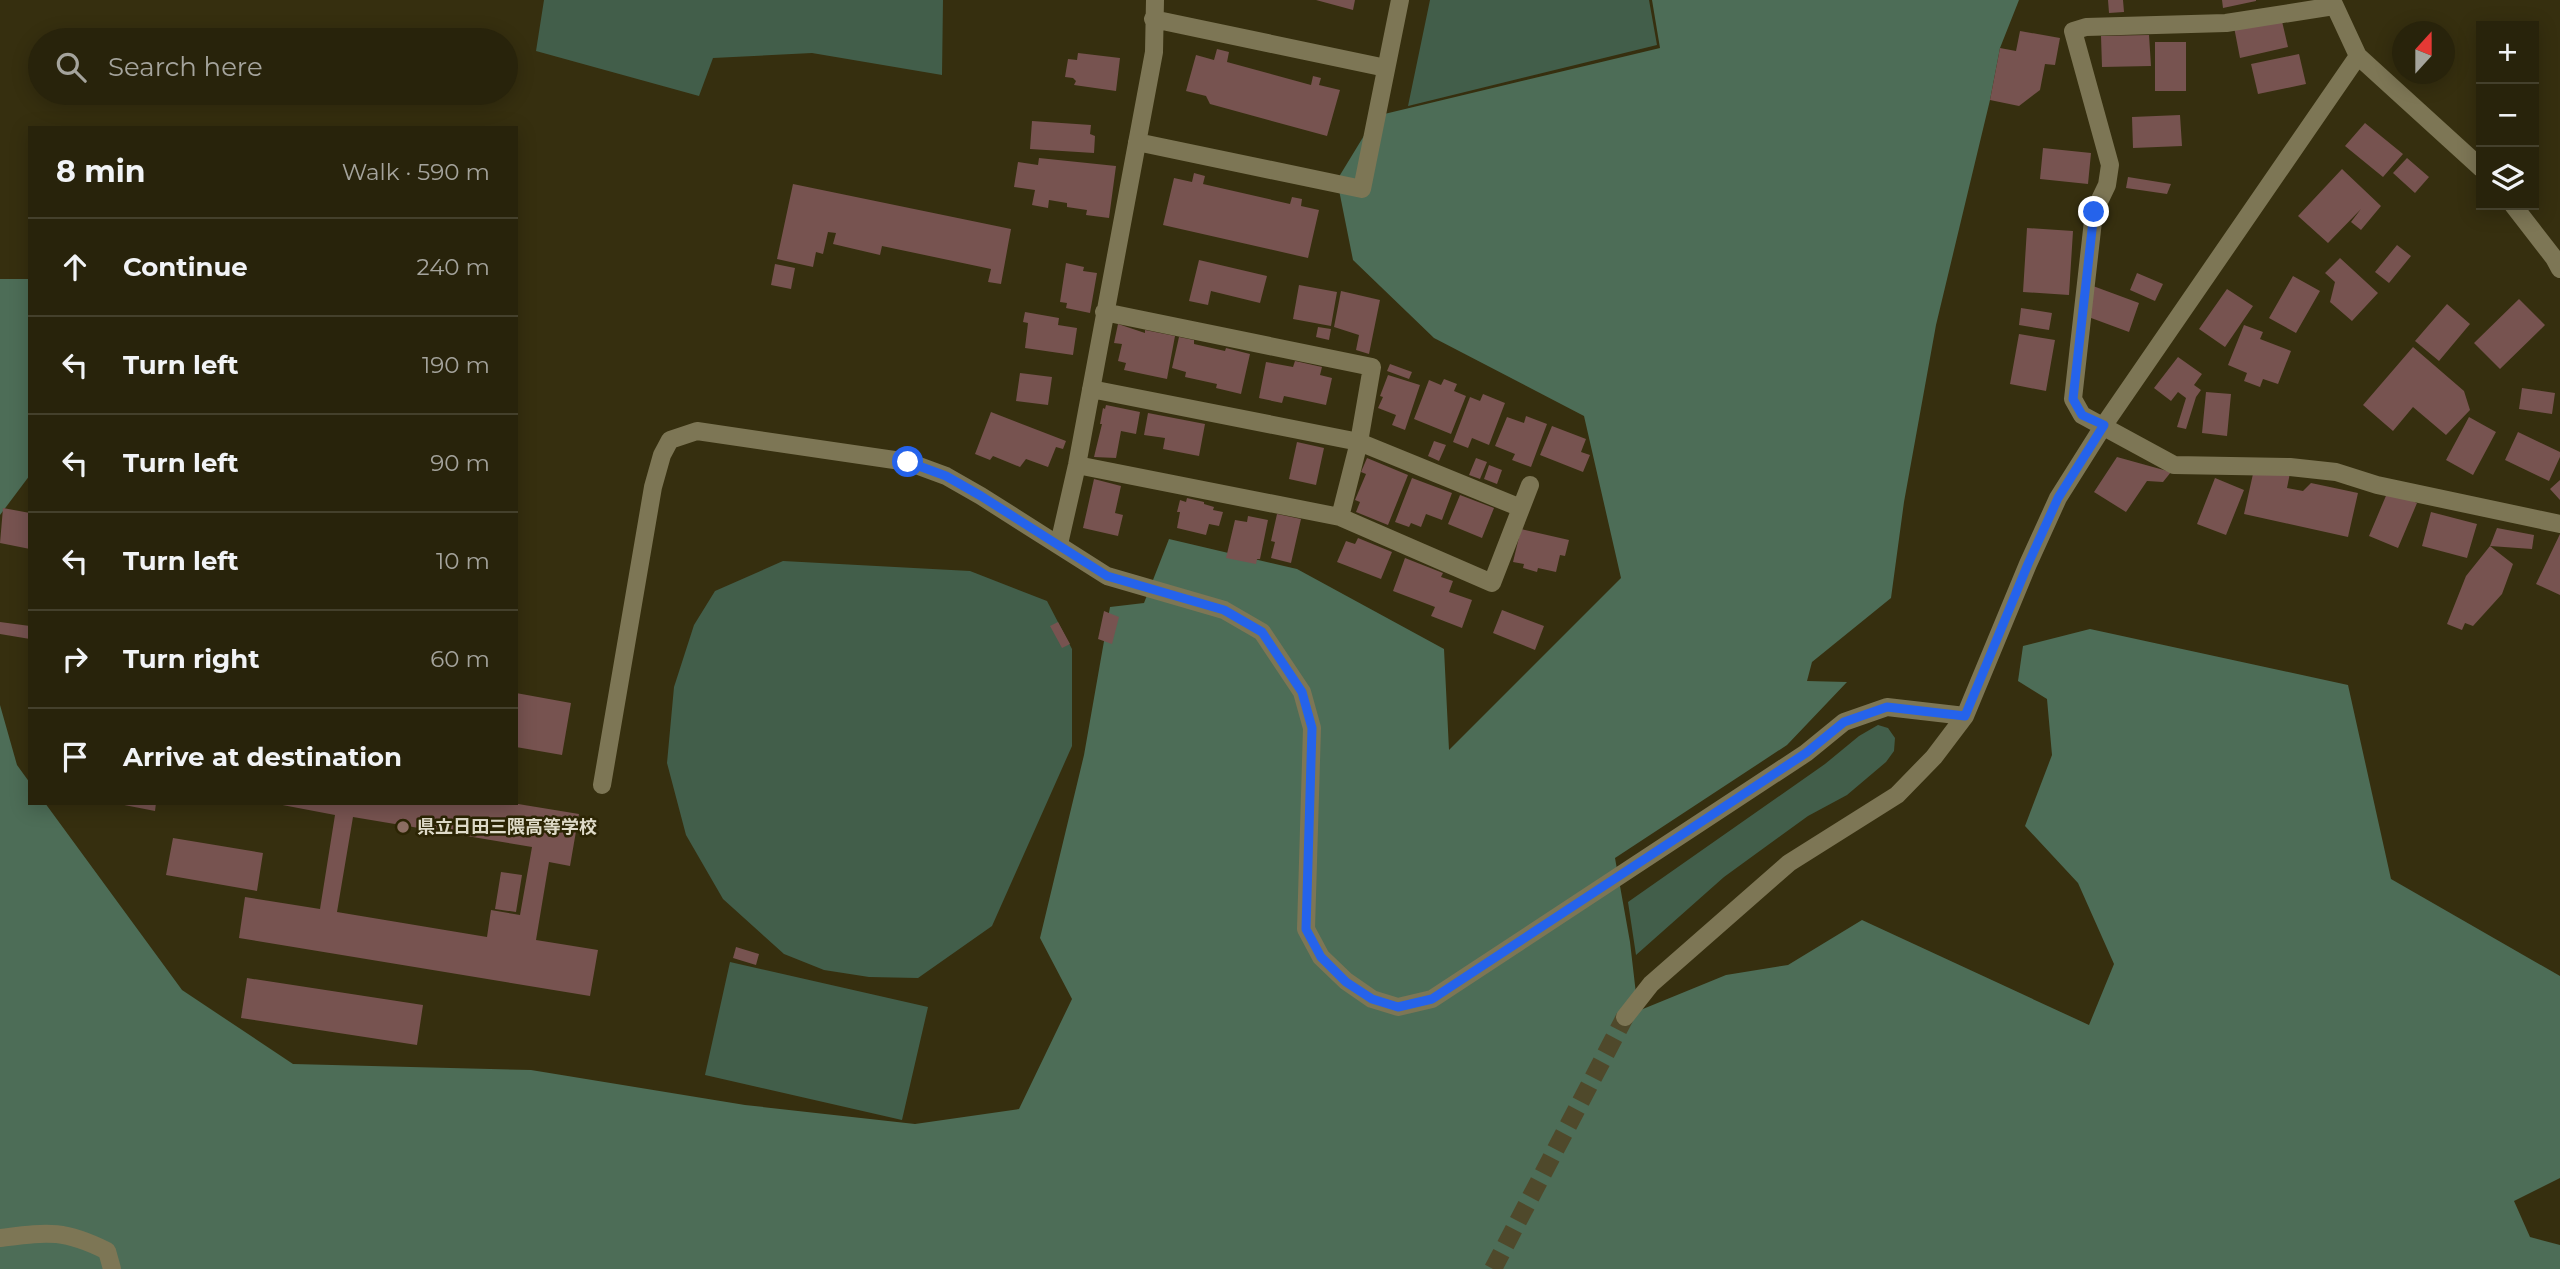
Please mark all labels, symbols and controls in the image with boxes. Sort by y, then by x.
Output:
north arrow [2392,21,2455,84]
map controls [2476,21,2539,210]
button: + [2476,21,2539,84]
search box [28,28,518,105]
icon: search [52,48,90,86]
text: Search here [108,51,263,83]
button: − [2476,84,2539,147]
button: layers [2476,147,2539,210]
text: 8 min [56,153,146,190]
text: Walk · 590 m [342,158,490,186]
route end [2078,196,2109,227]
icon: ahead [56,248,94,286]
text: Continue [123,251,248,283]
text: 240 m [417,253,490,281]
icon: left [56,346,94,384]
text: Turn left [123,349,239,381]
text: 190 m [422,351,490,379]
icon: left [56,444,94,482]
route start [892,446,923,477]
text: Turn left [123,447,239,479]
text: 90 m [430,449,490,477]
icon: left [56,542,94,580]
text: Turn left [123,545,239,577]
text: 10 m [436,547,490,575]
icon: right [56,640,94,678]
text: Turn right [123,643,259,675]
text: 60 m [430,645,490,673]
icon: arrive [56,738,94,776]
text: Arrive at destination [123,741,402,773]
place label: 県立日田三隈高等学校 [417,816,597,838]
marker: 県立日田三隈高等学校 [395,819,411,835]

